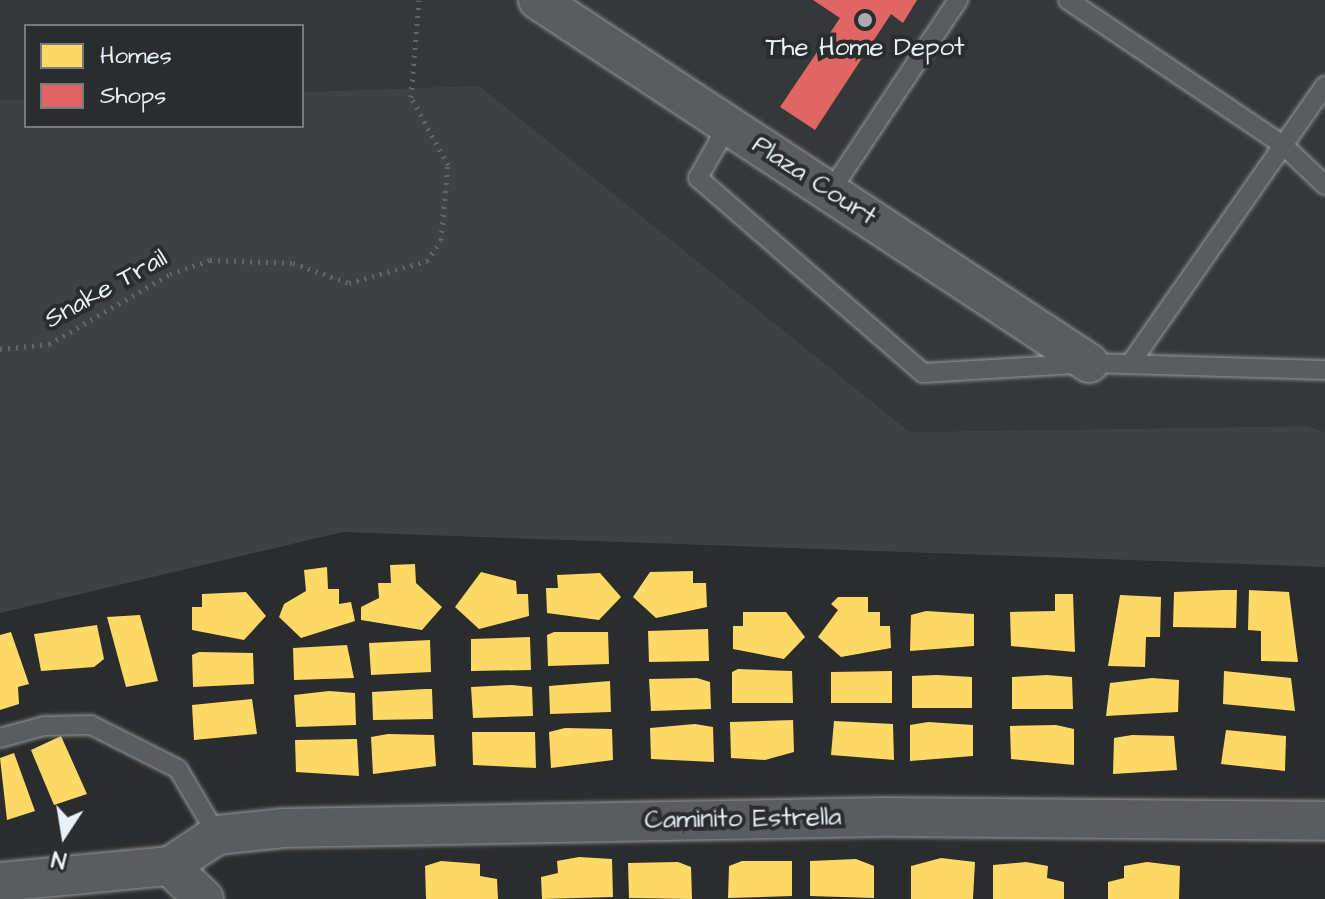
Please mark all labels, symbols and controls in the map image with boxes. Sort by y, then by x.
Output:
marker: The Home Depot [856,11,874,29]
legend [24,24,304,128]
place label: The Home Depot [765,32,965,64]
text: Homes [100,39,172,73]
text: Shops [100,79,166,113]
street label: Plaza Court [746,129,882,233]
street label: Snake Trail [39,243,173,335]
north arrow [24,795,104,875]
street label: Caminito Estrella [644,802,842,836]
text: N [49,842,69,876]

